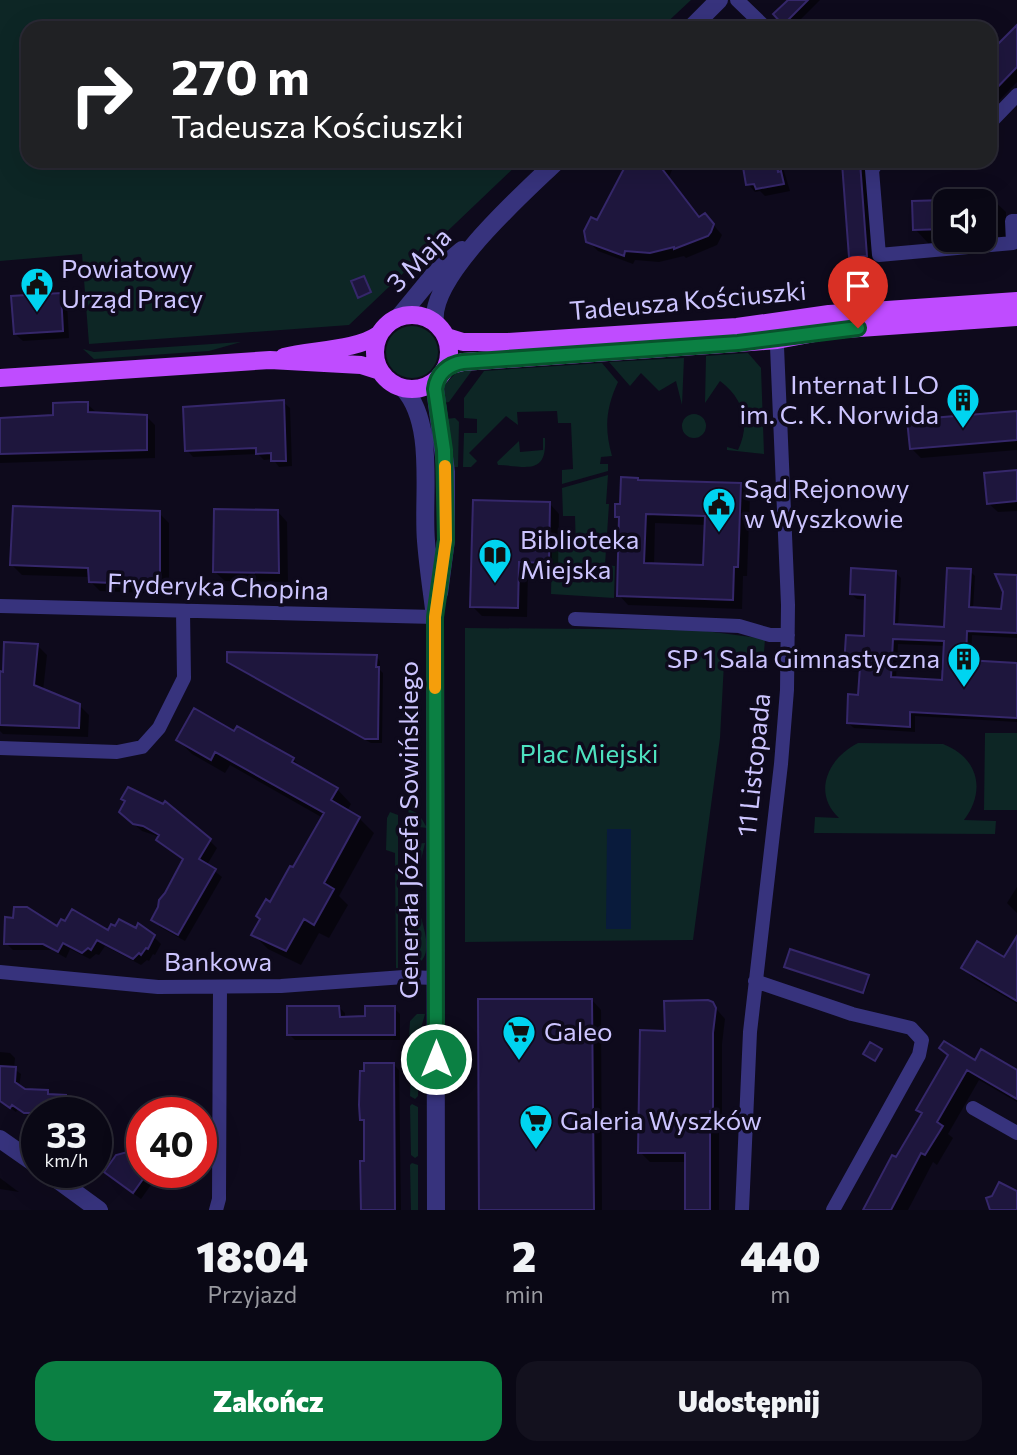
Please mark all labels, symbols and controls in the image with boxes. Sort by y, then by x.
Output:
text: 270 m [171,45,310,105]
icon: right [56,49,147,140]
text: Tadeusza Kościuszki [171,105,464,145]
map controls [933,189,996,252]
button: sound [933,189,996,252]
street label: 3 Maja [379,220,457,298]
place label: Powiatowy Urząd Pracy [61,252,203,313]
pin [828,256,888,328]
public building icon: Powiatowy Urząd Pracy [18,265,56,314]
icon: arrive [839,267,877,305]
street label: Tadeusza Kościuszki [568,274,808,325]
place label: Internat I LO im. C. K. Norwida [739,368,939,429]
building icon: Internat I LO im. C. K. Norwida [944,381,982,430]
place label: Sąd Rejonowy w Wyszkowie [744,472,910,533]
public building icon: Sąd Rejonowy w Wyszkowie [700,485,738,534]
place label: Biblioteka Miejska [520,523,639,584]
library icon: Biblioteka Miejska [476,536,514,585]
street label: Fryderyka Chopina [107,566,330,605]
building icon: SP 1 Sala Gimnastyczna [945,640,983,689]
place label: SP 1 Sala Gimnastyczna [667,642,940,673]
street label: Generała Józefa Sowińskiego [392,661,423,999]
street label: 11 Listopada [730,692,775,838]
park label: Plac Miejski [520,737,658,768]
street label: Bankowa [164,945,272,976]
supermarket icon: Galeo [500,1013,538,1062]
place label: Galeo [544,1015,613,1046]
position arrow [399,1022,473,1096]
speed limit sign: 40 [126,1097,217,1188]
supermarket icon: Galeria Wyszków [517,1102,555,1151]
place label: Galeria Wyszków [560,1104,762,1135]
text: 33 [46,1112,87,1155]
text: km/h [45,1149,88,1171]
text: 18:04 [196,1229,308,1281]
text: 2 [512,1229,536,1281]
text: 440 [740,1229,821,1281]
text: Przyjazd [208,1280,297,1308]
text: min [505,1280,544,1308]
text: m [770,1280,790,1308]
button: Zakończ [35,1361,502,1441]
button: Udostępnij [516,1361,982,1441]

